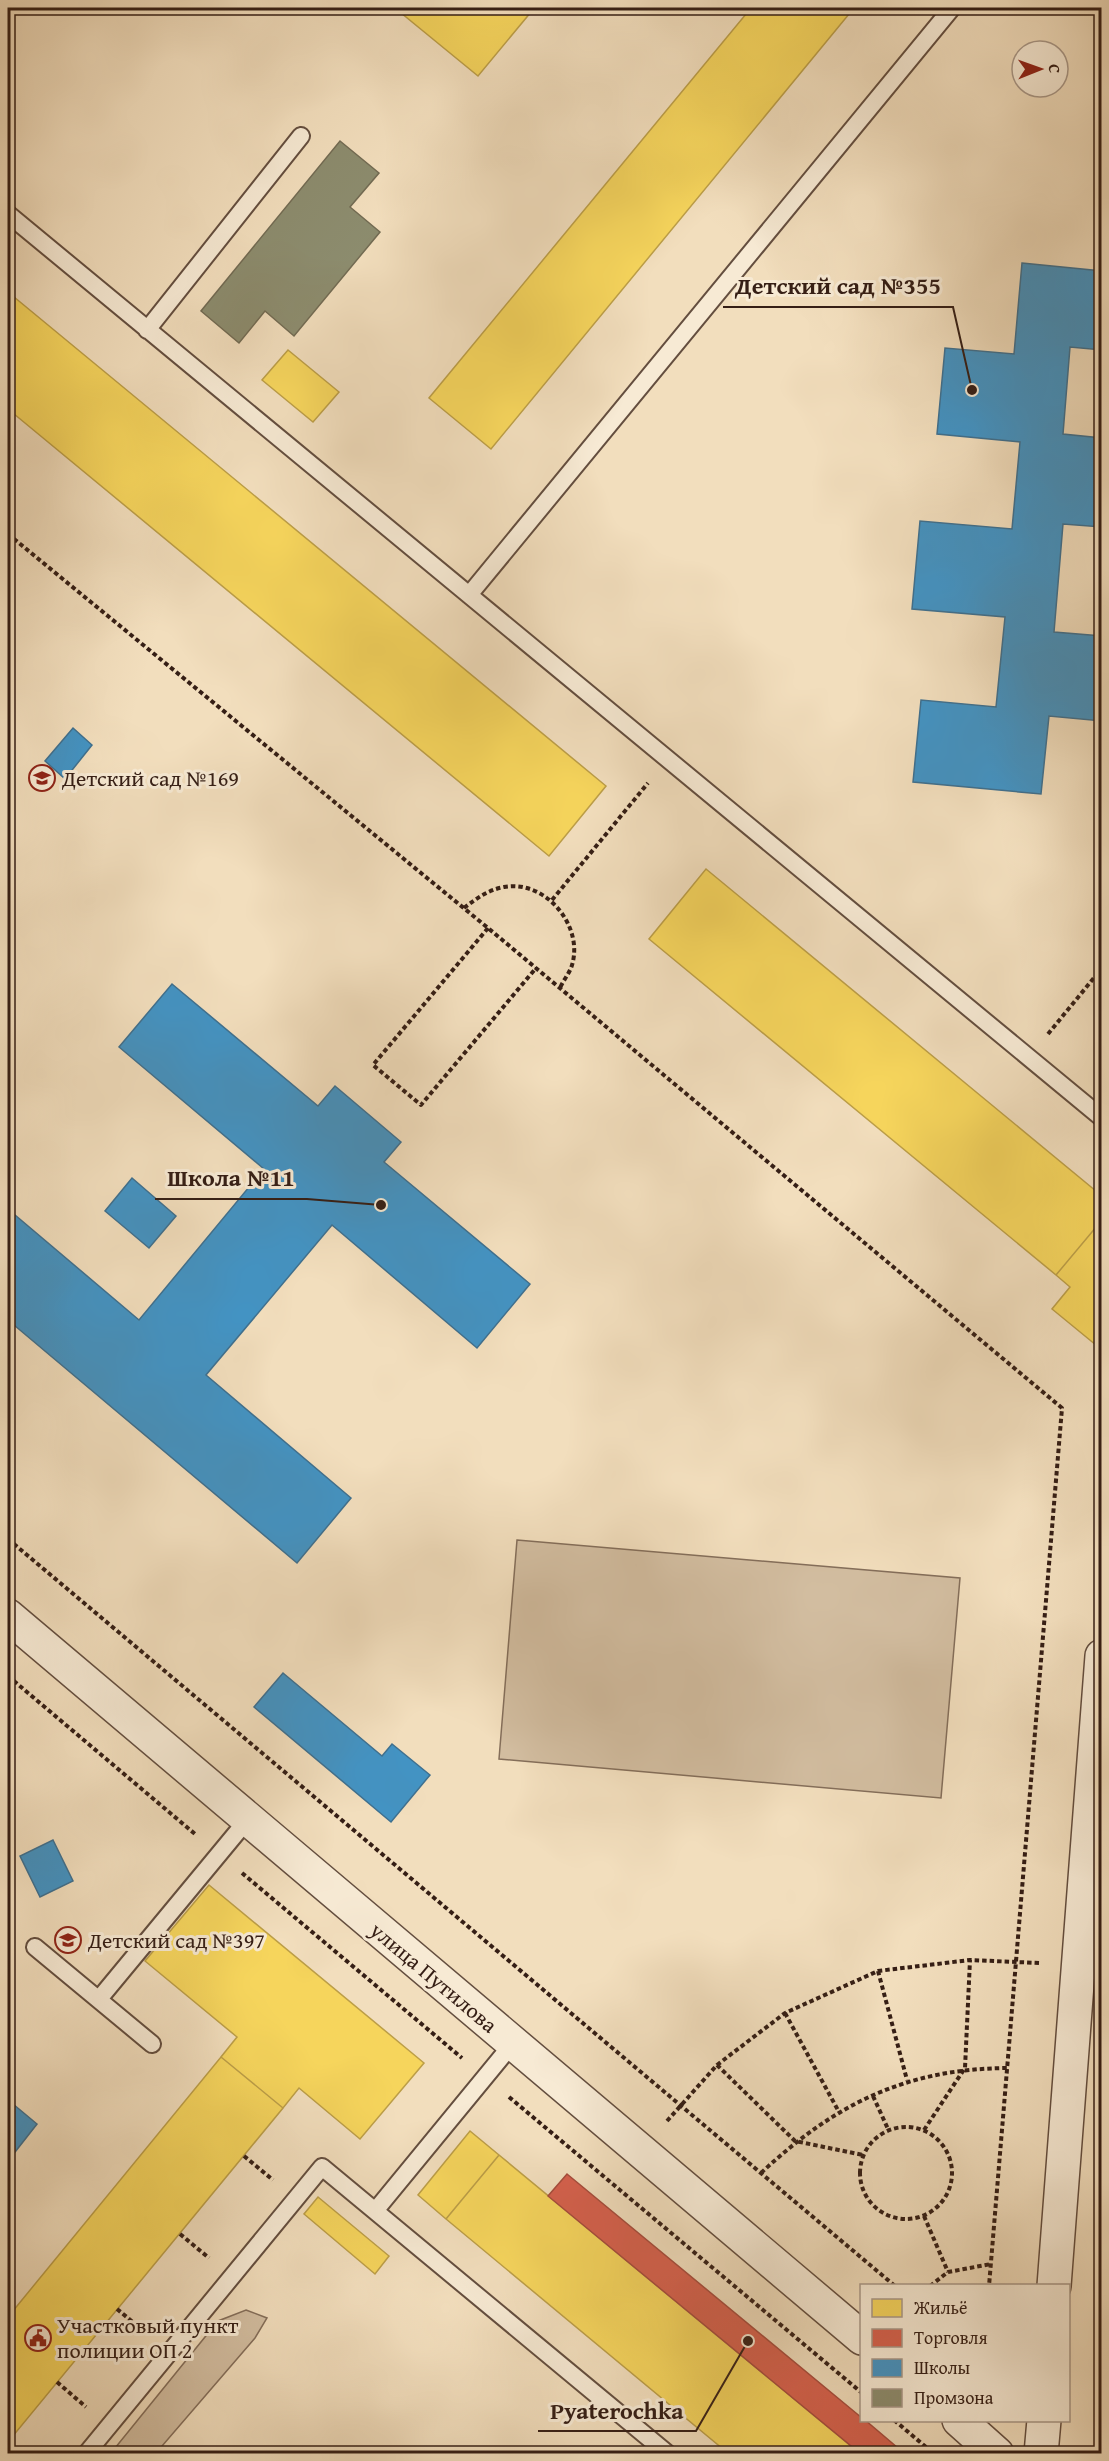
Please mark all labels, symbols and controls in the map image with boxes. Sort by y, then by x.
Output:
north arrow [1010,39,1070,99]
text: С [1043,64,1067,73]
callout: Детский сад №355 [723,265,953,307]
text: Детский сад №355 [734,268,941,303]
place label: Детский сад №169 [61,762,239,794]
school or university icon: Детский сад №169 [27,763,57,793]
callout: Школа №11 [155,1157,307,1199]
text: Школа №11 [167,1160,295,1195]
street label: улица Путилова [362,1913,505,2040]
place label: Детский сад №397 [87,1924,265,1956]
school or university icon: Детский сад №397 [53,1925,83,1955]
legend [860,2284,1070,2422]
text: Жильё [913,2294,968,2321]
place label: Участковый пункт полиции ОП 2 [57,2309,239,2366]
public building icon: Участковый пункт полиции ОП 2 [23,2323,53,2353]
text: Торговля [914,2324,988,2351]
text: Школы [914,2354,971,2381]
text: Промзона [914,2384,994,2411]
callout: Pyaterochka [538,2389,696,2431]
text: Pyaterochka [550,2393,684,2428]

